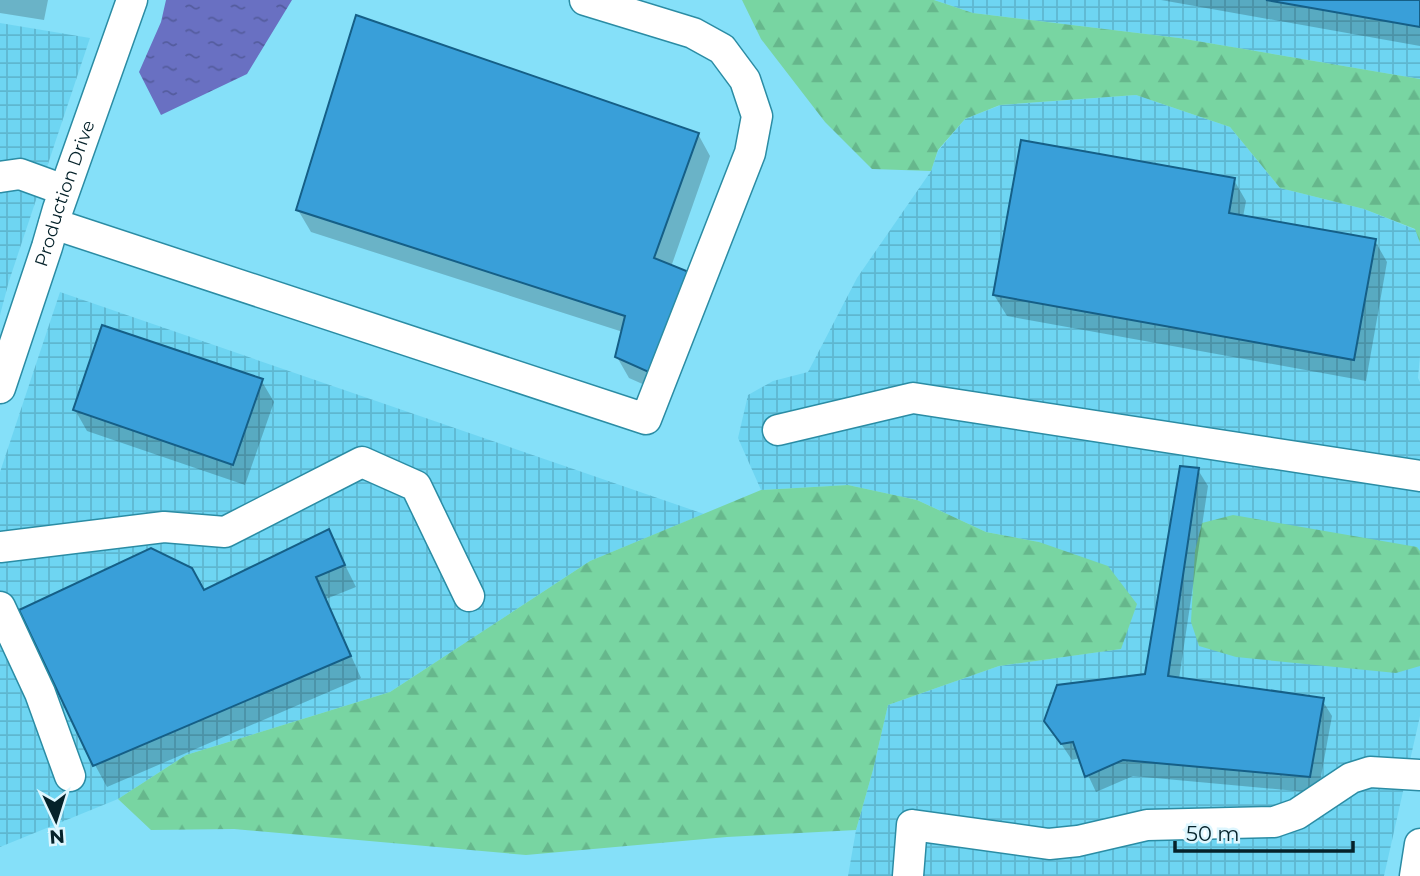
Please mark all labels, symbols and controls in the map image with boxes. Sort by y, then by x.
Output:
street label: Production Drive [30,117,100,270]
north arrow [21,785,91,855]
scale bar [1175,810,1354,854]
text: 50 m [1186,821,1240,846]
text: N [49,824,66,848]

